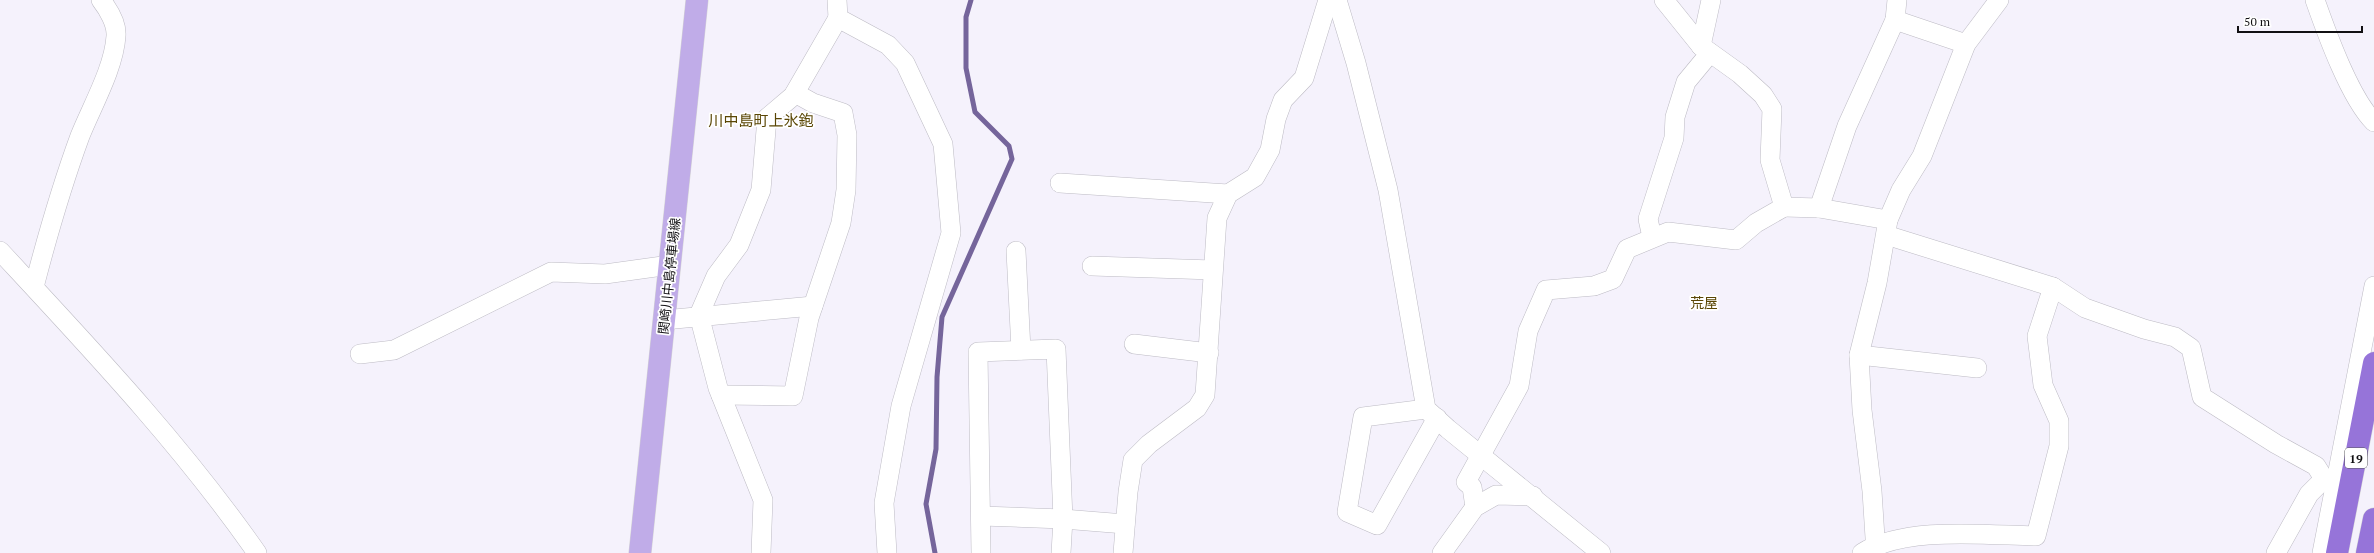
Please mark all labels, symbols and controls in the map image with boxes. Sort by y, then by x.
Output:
scale bar [2238,8,2362,34]
text: 50 m [2244,14,2271,29]
district label: 川中島町上氷鉋 [708,110,814,130]
street label: 関崎川中島停車場線 [654,217,684,335]
district label: 荒屋 [1690,293,1718,312]
road number: 19 [2345,448,2367,468]

